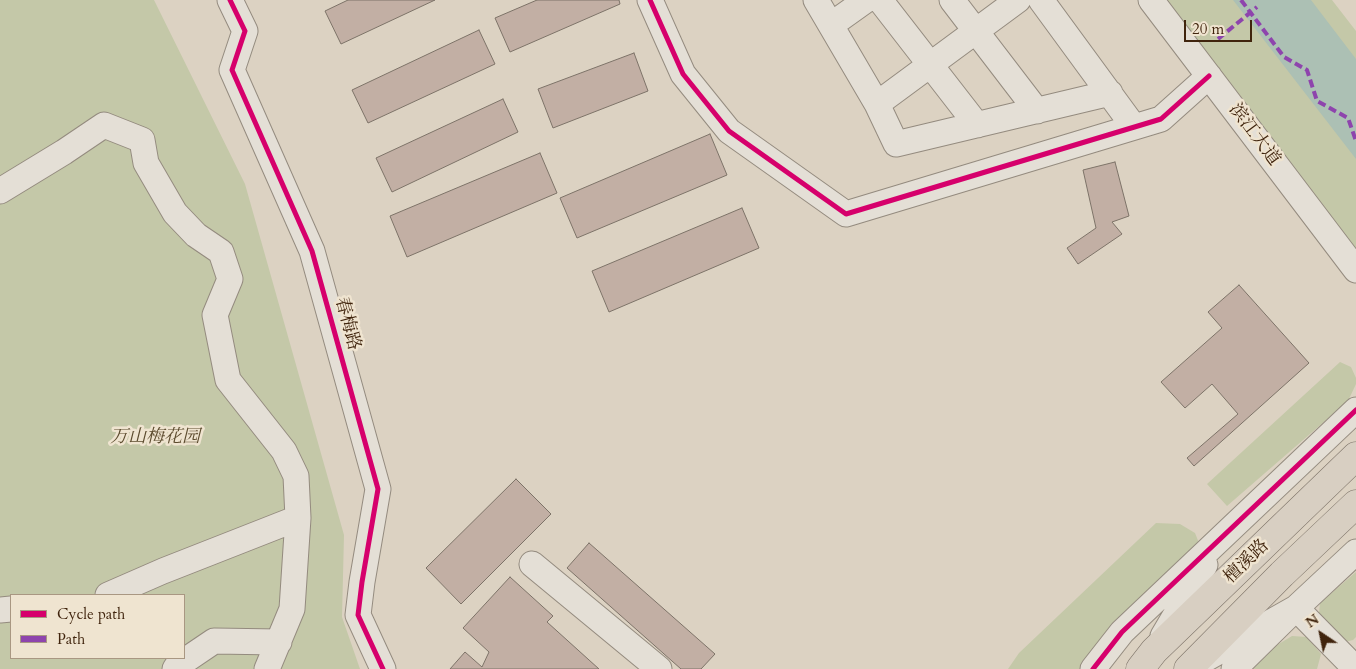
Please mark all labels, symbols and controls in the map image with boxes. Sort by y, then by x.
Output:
scale bar [1186,10,1254,42]
text: 20 m [1192,19,1224,39]
street label: 滨江大道 [1224,100,1284,170]
street label: 春梅路 [330,295,364,353]
park label: 万山梅花园 [110,427,200,449]
street label: 檀溪路 [1220,535,1274,589]
legend [10,594,185,659]
text: Cycle path [57,604,125,624]
north arrow [1296,609,1346,659]
text: N [1302,610,1323,632]
text: Path [57,629,85,649]

